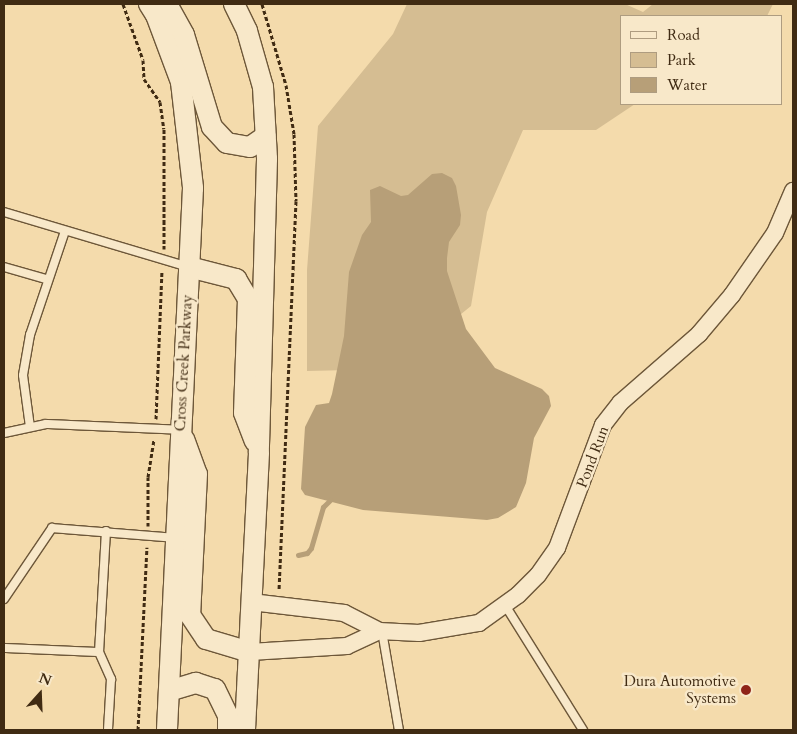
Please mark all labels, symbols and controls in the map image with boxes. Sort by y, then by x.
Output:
legend [620,15,782,105]
text: Road [667,25,700,45]
text: Park [667,50,696,70]
text: Water [667,75,707,95]
street label: Cross Creek Parkway [171,294,197,432]
street label: Pond Run [573,424,613,490]
text: N [36,668,54,690]
north arrow [15,669,65,719]
place label: Dura Automotive Systems [624,672,736,707]
marker: Dura Automotive Systems [740,684,752,696]

